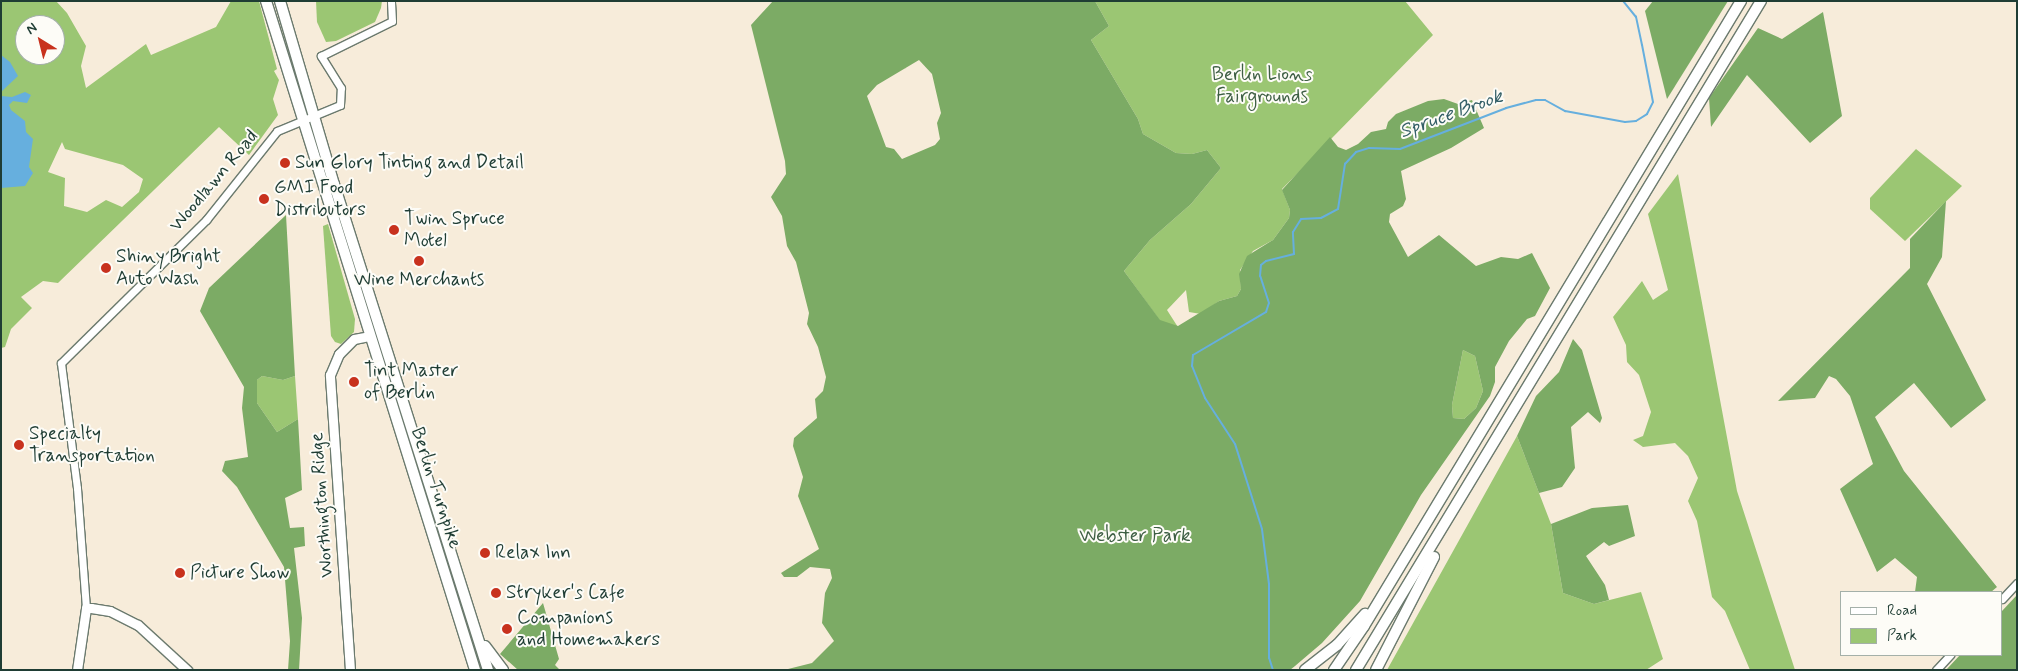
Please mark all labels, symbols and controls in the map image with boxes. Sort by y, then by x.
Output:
north arrow [15,15,65,65]
text: N [23,19,41,39]
park label: Berlin Lions Fairgrounds [1214,64,1310,108]
water label: Spruce Brook [1396,84,1506,144]
street label: Woodlawn Road [165,126,263,236]
place label: Sun Glory Tinting and Detail [295,152,517,174]
marker: Sun Glory Tinting and Detail [279,157,291,169]
place label: GMI Food Distributors [274,177,366,221]
marker: GMI Food Distributors [258,193,270,205]
place label: Twin Spruce Motel [404,208,505,252]
marker: Twin Spruce Motel [388,224,400,236]
place label: Shiny Bright Auto Wash [116,246,220,290]
marker: Wine Merchants [413,255,425,267]
marker: Shiny Bright Auto Wash [100,262,112,274]
place label: Wine Merchants [353,269,485,291]
place label: Tint Master of Berlin [364,360,459,404]
marker: Tint Master of Berlin [348,376,360,388]
place label: Specialty Transportation [29,423,155,467]
street label: Berlin Turnpike [406,424,466,552]
street label: Worthington Ridge [306,432,338,578]
marker: Specialty Transportation [13,439,25,451]
park label: Webster Park [1080,525,1190,547]
place label: Relax Inn [495,542,575,564]
marker: Relax Inn [479,547,491,559]
place label: Picture Show [190,562,290,584]
marker: Picture Show [174,567,186,579]
place label: Stryker's Cafe [506,582,628,604]
marker: Stryker's Cafe [490,587,502,599]
legend [1840,591,2003,656]
text: Road [1887,601,1917,621]
place label: Companions and Homemakers [517,607,664,651]
marker: Companions and Homemakers [501,623,513,635]
text: Park [1887,626,1917,646]

